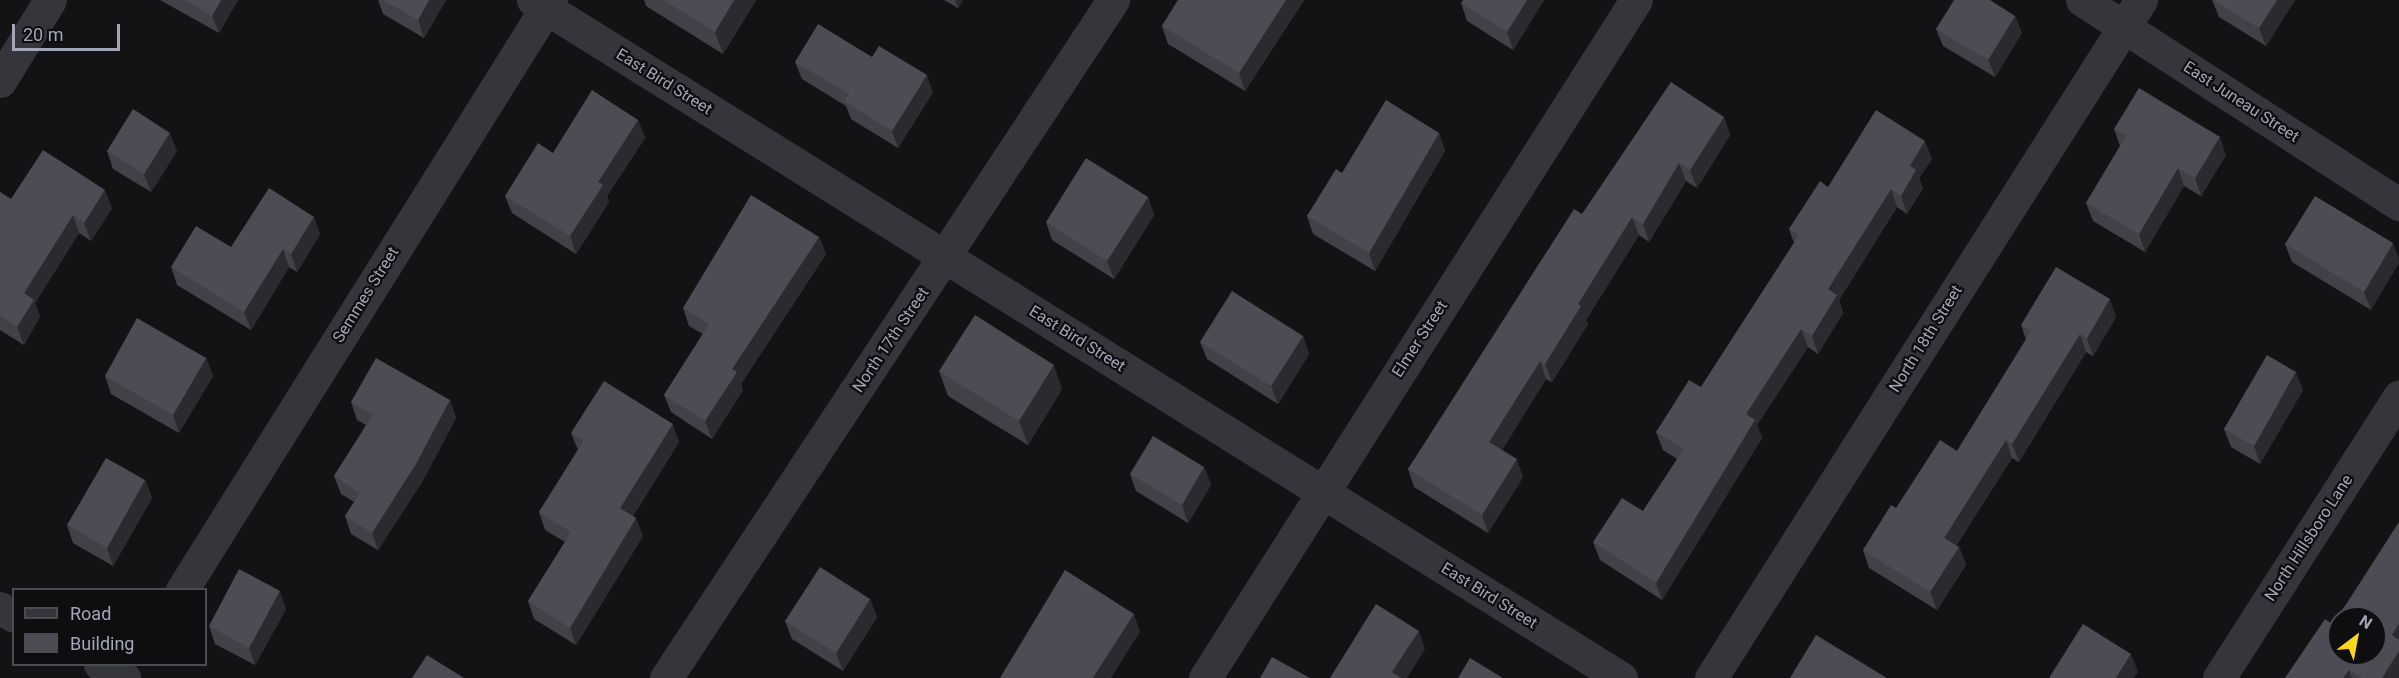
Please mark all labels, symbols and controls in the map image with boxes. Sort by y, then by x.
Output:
scale bar [15,12,123,50]
text: 20 m [23,24,63,45]
street label: East Bird Street [612,45,716,119]
street label: East Juneau Street [2180,57,2302,147]
street label: Semmes Street [329,244,403,346]
street label: North 18th Street [1885,282,1967,396]
street label: North 17th Street [849,284,933,396]
street label: Elmer Street [1388,297,1452,381]
street label: East Bird Street [1025,302,1129,376]
street label: North Hillsboro Lane [2261,471,2357,605]
street label: East Bird Street [1437,559,1541,633]
legend [12,588,207,666]
text: Road [70,603,111,624]
north arrow [2327,606,2387,666]
text: N [2356,611,2376,633]
text: Building [70,633,134,654]

